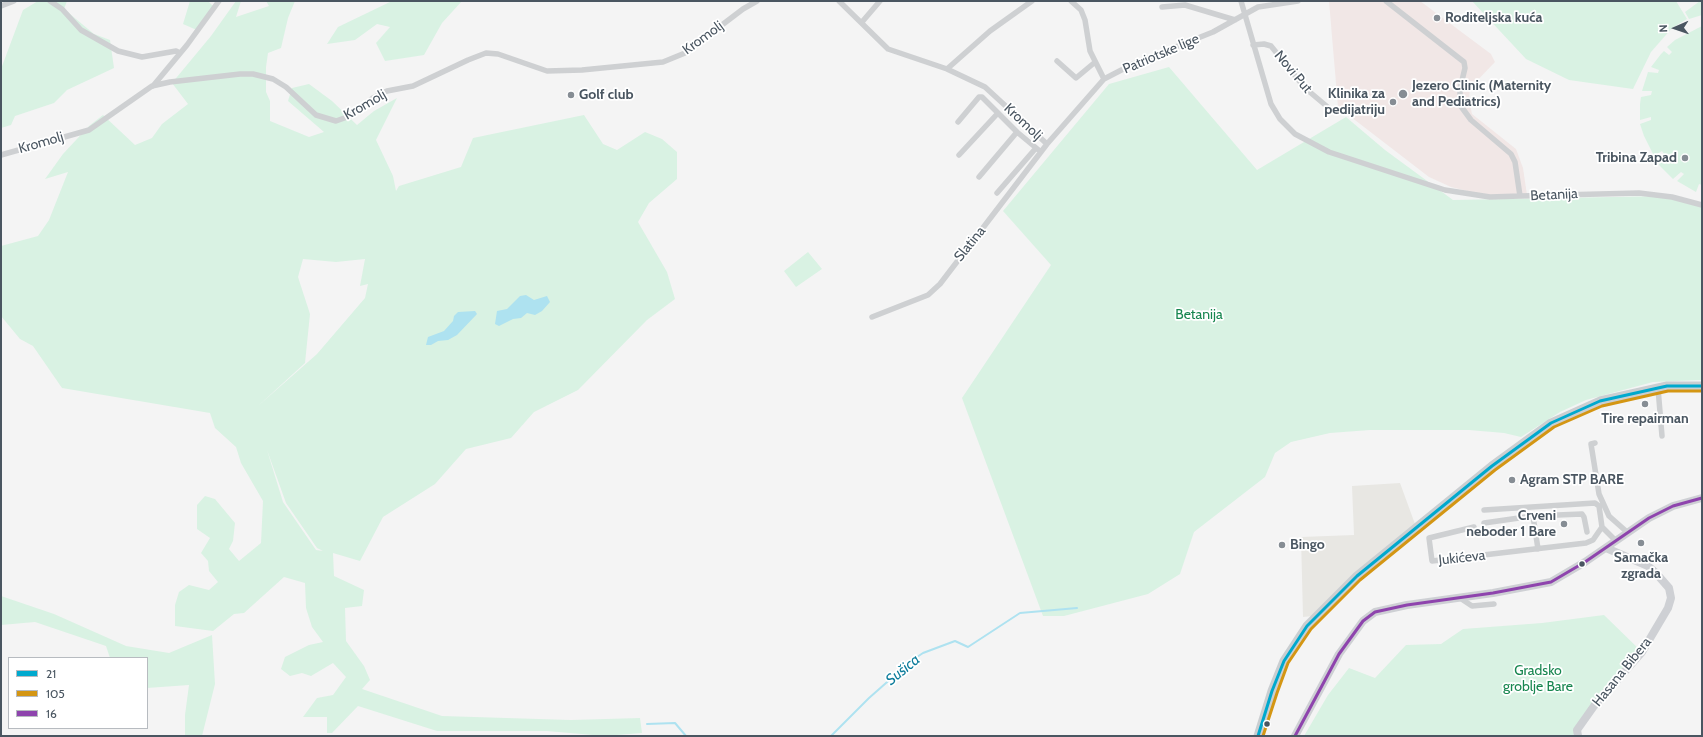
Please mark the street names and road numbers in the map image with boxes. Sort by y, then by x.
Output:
street label: Kromolj [679,18,727,58]
street label: Patriotske lige [1120,30,1202,78]
street label: Novi Put [1270,47,1316,97]
street label: Kromolj [341,86,389,124]
street label: Kromolj [1000,100,1046,144]
street label: Kromolj [17,129,65,157]
street label: Betanija [1530,185,1578,205]
street label: Slatina [951,223,989,265]
street label: Jukićeva [1438,547,1486,569]
street label: Hasana Bibera [1589,634,1655,710]

